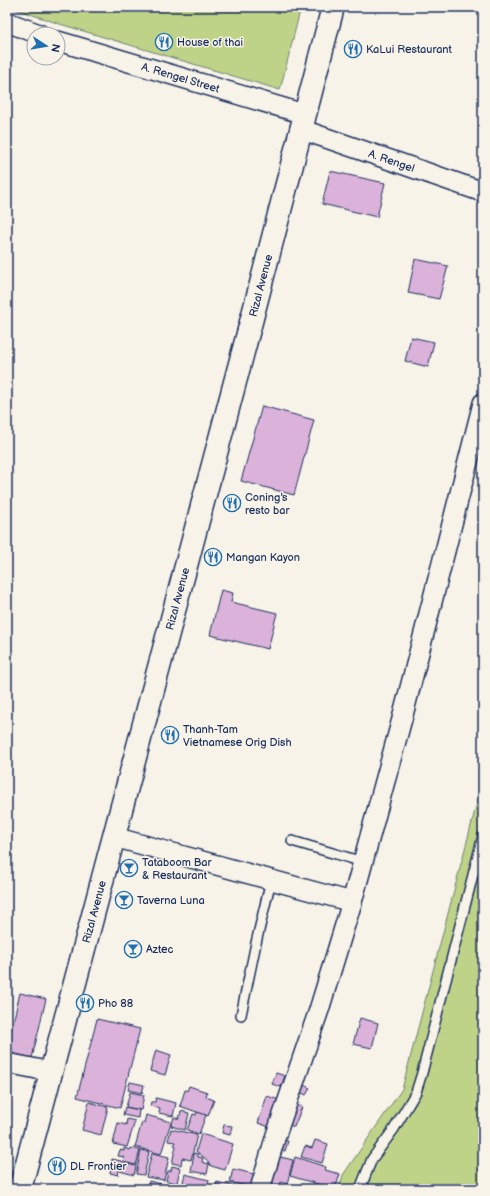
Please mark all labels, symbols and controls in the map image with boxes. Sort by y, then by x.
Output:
north arrow [26,26,66,66]
restaurant icon: House of thai [154,32,174,52]
place label: House of thai [177,36,243,49]
restaurant icon: KaLui Restaurant [343,39,363,59]
text: N [48,43,63,53]
place label: KaLui Restaurant [366,43,453,56]
street label: A. Rengel Street [140,60,222,95]
street label: A. Rengel [367,147,416,175]
street label: Rizal Avenue [246,252,275,318]
place label: Coning's resto bar [245,491,290,517]
restaurant icon: Coning's resto bar [222,493,242,513]
restaurant icon: Mangan Kayon [203,547,223,567]
place label: Mangan Kayon [226,551,300,564]
street label: Rizal Avenue [163,565,192,631]
place label: Thanh-Tam Vietnamese Orig Dish [183,723,292,749]
restaurant icon: Thanh-Tam Vietnamese Orig Dish [160,725,180,745]
place label: Tataboom Bar & Restaurant [142,856,212,882]
bar icon: Tataboom Bar & Restaurant [119,858,139,878]
street label: Rizal Avenue [79,879,109,944]
bar icon: Taverna Luna [114,890,134,910]
place label: Taverna Luna [137,894,205,907]
bar icon: Aztec [123,939,143,959]
place label: Aztec [146,943,174,956]
restaurant icon: Pho 88 [75,993,95,1013]
place label: Pho 88 [98,997,133,1010]
restaurant icon: DL Frontier [47,1156,67,1176]
place label: DL Frontier [70,1160,128,1173]

